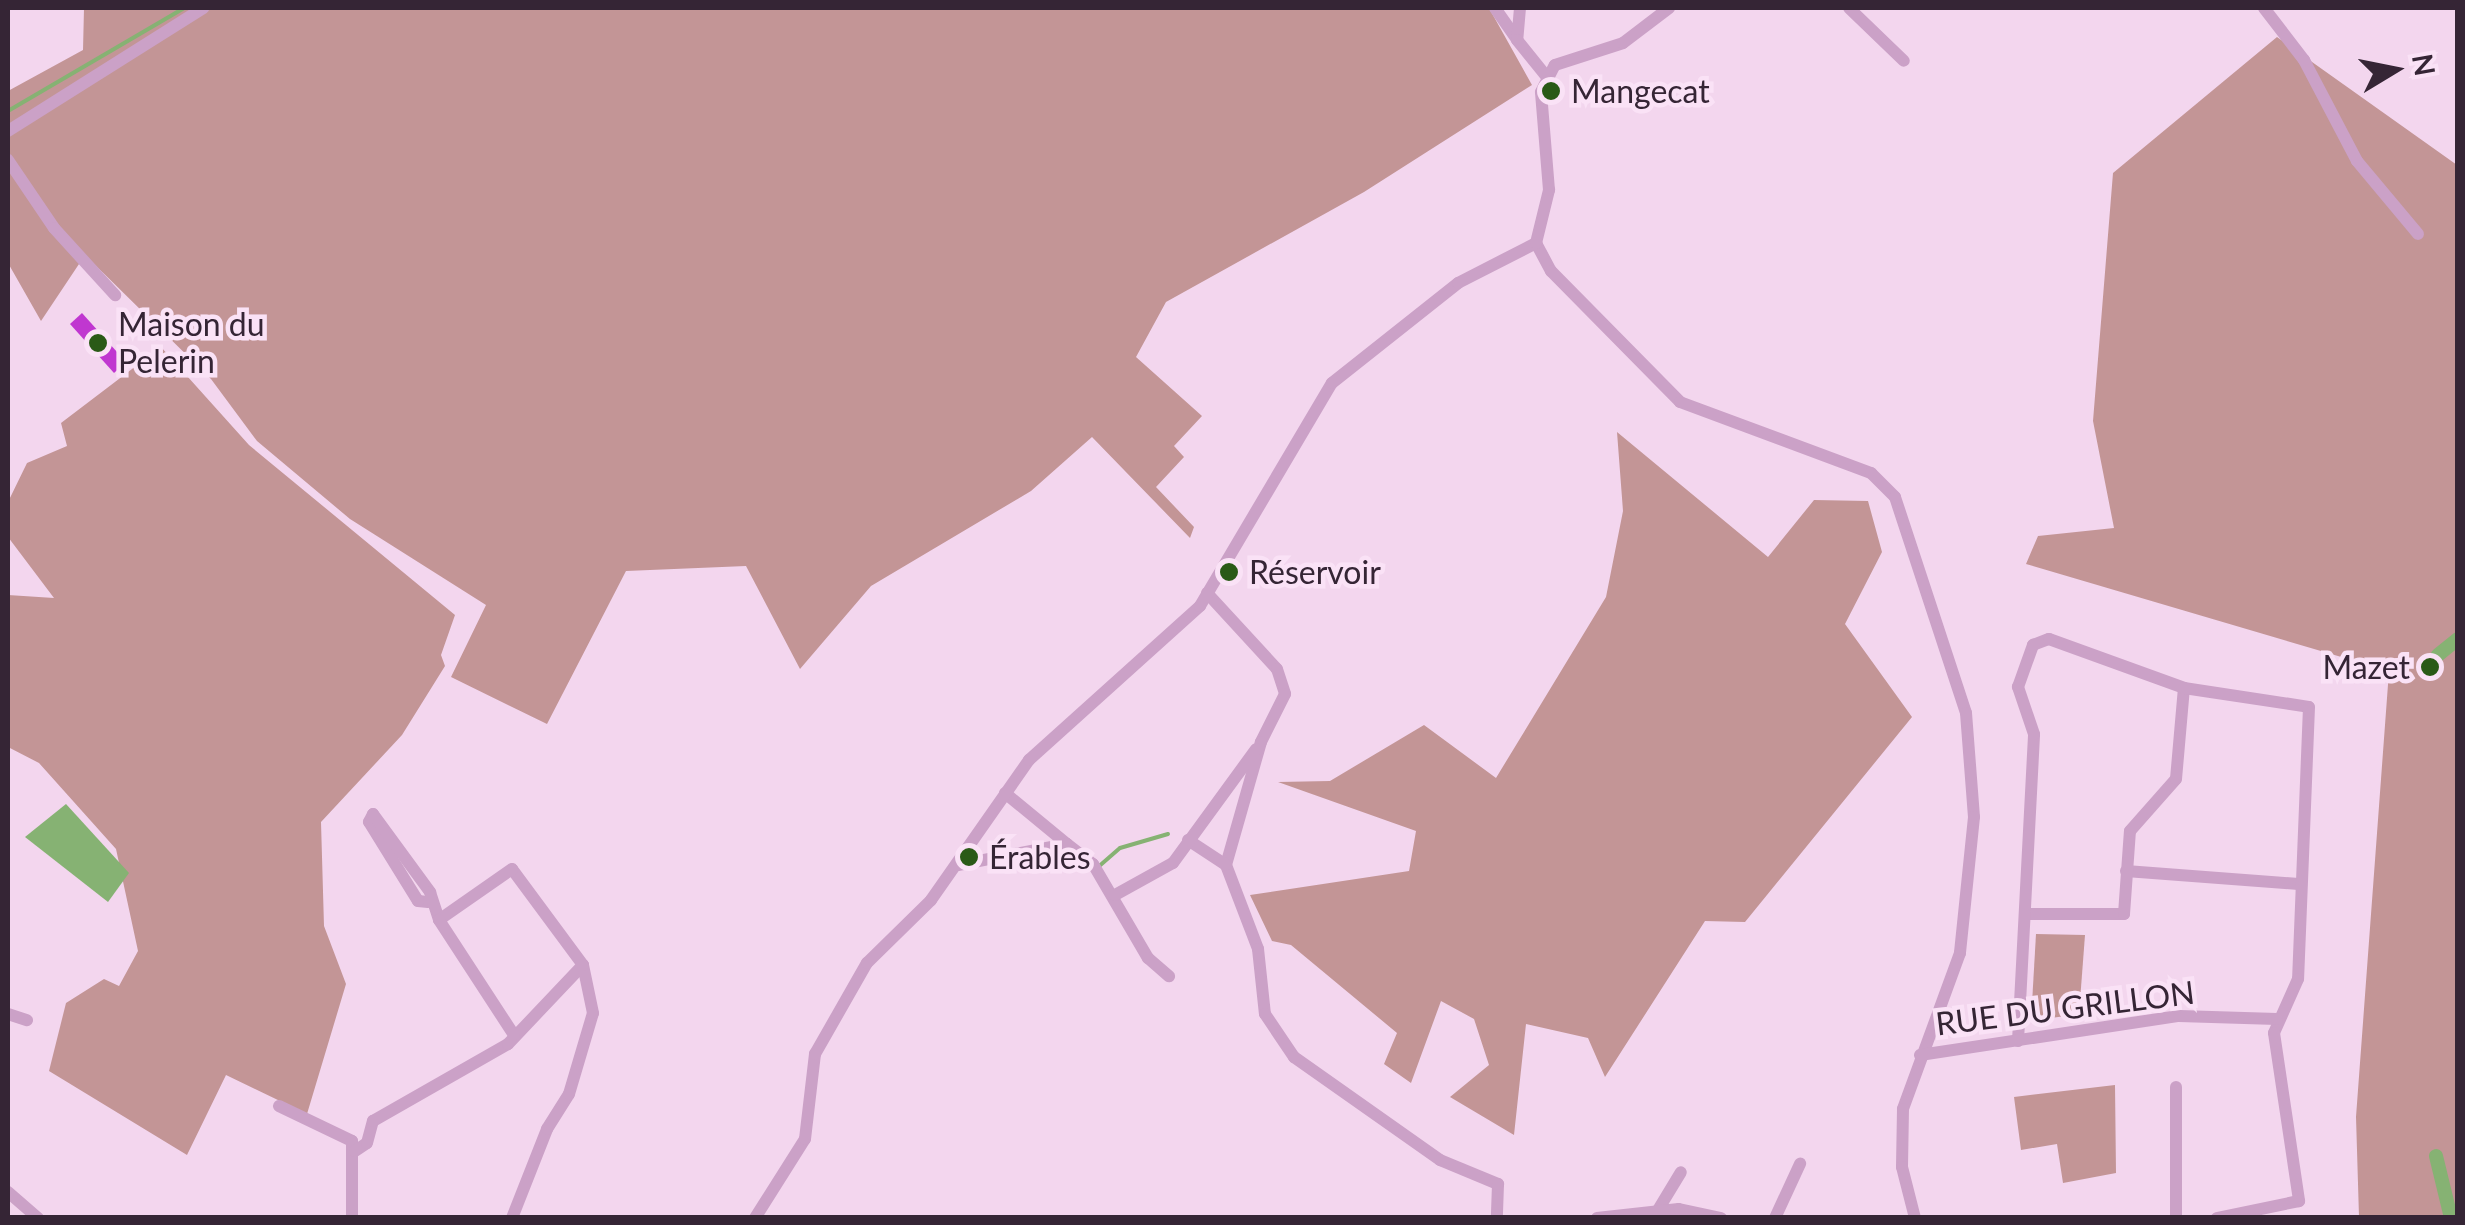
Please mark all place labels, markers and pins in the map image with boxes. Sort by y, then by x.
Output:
place label: Mangecat [1571,72,1710,110]
marker: Mangecat [1540,80,1562,102]
place label: Maison du Pelerin [118,306,265,381]
marker: Maison du Pelerin [87,332,109,354]
place label: Réservoir [1249,553,1381,591]
marker: Réservoir [1218,561,1240,583]
place label: Mazet [2322,648,2410,686]
marker: Mazet [2419,656,2441,678]
place label: Érables [989,838,1091,876]
marker: Érables [958,846,980,868]

